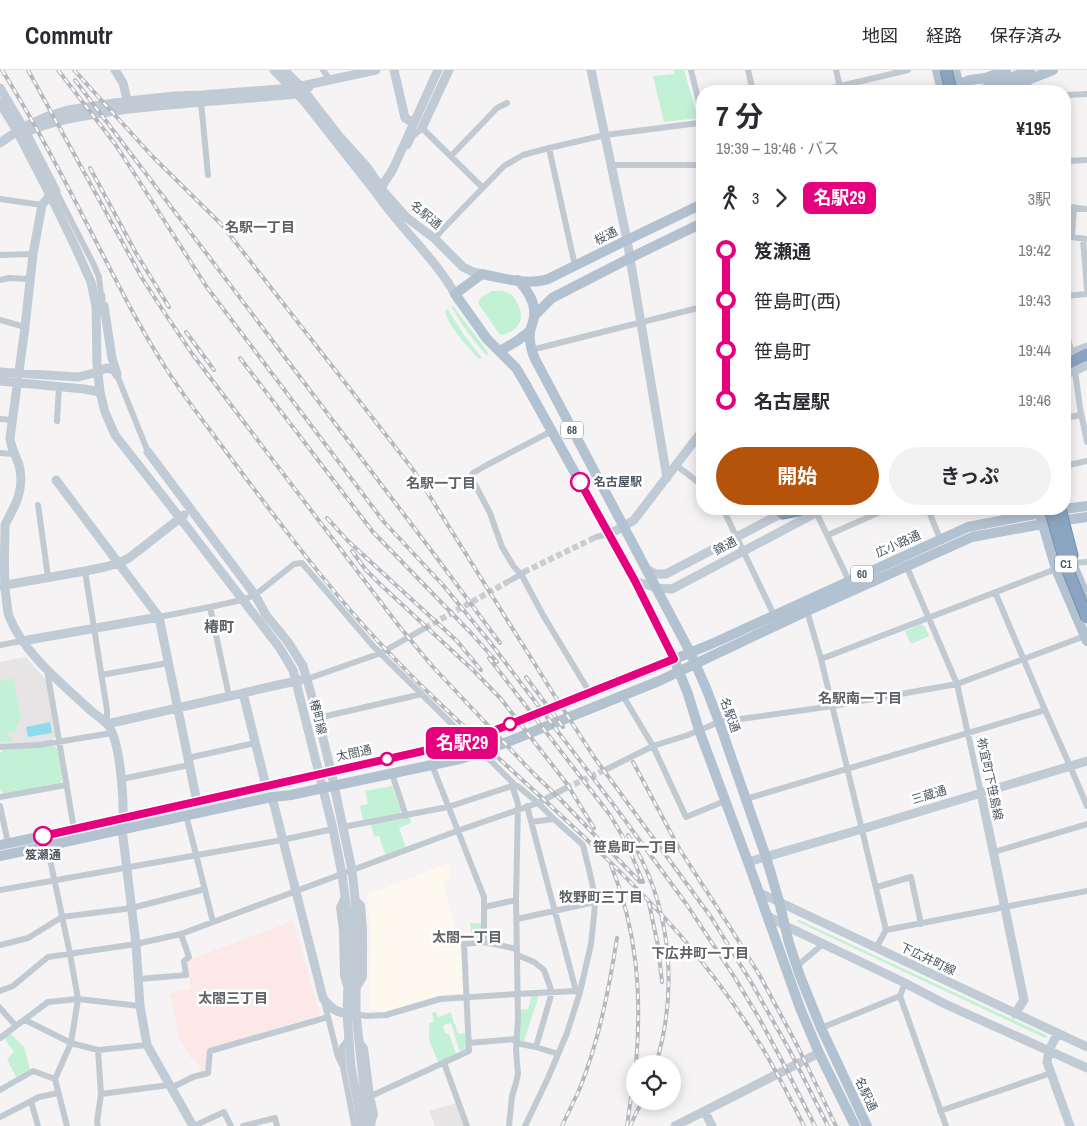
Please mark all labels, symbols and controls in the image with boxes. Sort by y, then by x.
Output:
text: Commutr [25,19,112,51]
text: 地図 [862,23,898,48]
text: 経路 [926,23,962,48]
text: 保存済み [990,23,1062,48]
text: 7 分 [716,97,763,135]
text: ¥195 [1016,115,1051,141]
text: 19:39 – 19:46 · バス [716,137,839,159]
icon: walk [716,184,744,212]
icon: forward [767,184,795,212]
text: 名駅29 [813,185,866,210]
text: 3 [752,187,759,209]
text: 3駅 [1028,188,1051,210]
street label: 名駅通 [407,197,445,233]
district label: 名駅一丁目 [225,218,295,236]
street label: 桜通 [592,223,620,249]
text: 笈瀬通 [754,238,811,264]
text: 19:42 [1018,239,1051,261]
text: 笹島町(西) [754,288,840,314]
text: 19:43 [1018,289,1051,311]
text: 笹島町 [754,338,811,364]
text: 19:44 [1018,339,1051,361]
text: 名古屋駅 [754,388,830,414]
text: 19:46 [1018,389,1051,411]
road number: 68 [561,422,583,438]
button: 開始 [716,447,879,505]
button: きっぷ [889,447,1051,505]
marker: 名古屋駅 [570,472,590,492]
district label: 名駅一丁目 [406,474,476,492]
place label: 名古屋駅 [594,474,642,490]
street label: 広小路通 [873,527,923,561]
street label: 錦通 [711,533,739,559]
road number: C1 [1055,556,1077,572]
road number: 60 [851,566,873,582]
district label: 椿町 [204,616,234,637]
district label: 名駅南一丁目 [818,689,902,707]
street label: 名駅通 [716,695,744,735]
street label: 椿町線 [306,698,330,736]
unlabelled marker [503,717,517,731]
line badge: 名駅29 [427,727,497,759]
text: 名駅29 [436,730,488,755]
street label: 祢宜町下笹島線 [973,736,1007,822]
street label: 太閤通 [335,741,373,765]
unlabelled marker [380,752,394,766]
street label: 三蔵通 [909,782,949,808]
marker: 笈瀬通 [33,826,53,846]
district label: 笹島町一丁目 [593,838,677,856]
place label: 笈瀬通 [25,847,61,863]
district label: 牧野町三丁目 [559,888,643,906]
district label: 太閤一丁目 [432,928,502,946]
street label: 下広井町線 [897,939,959,979]
district label: 下広井町一丁目 [651,944,749,962]
district label: 太閤三丁目 [198,989,268,1007]
map controls [626,1055,681,1110]
button: locate [626,1055,681,1110]
street label: 名駅通 [851,1074,881,1114]

